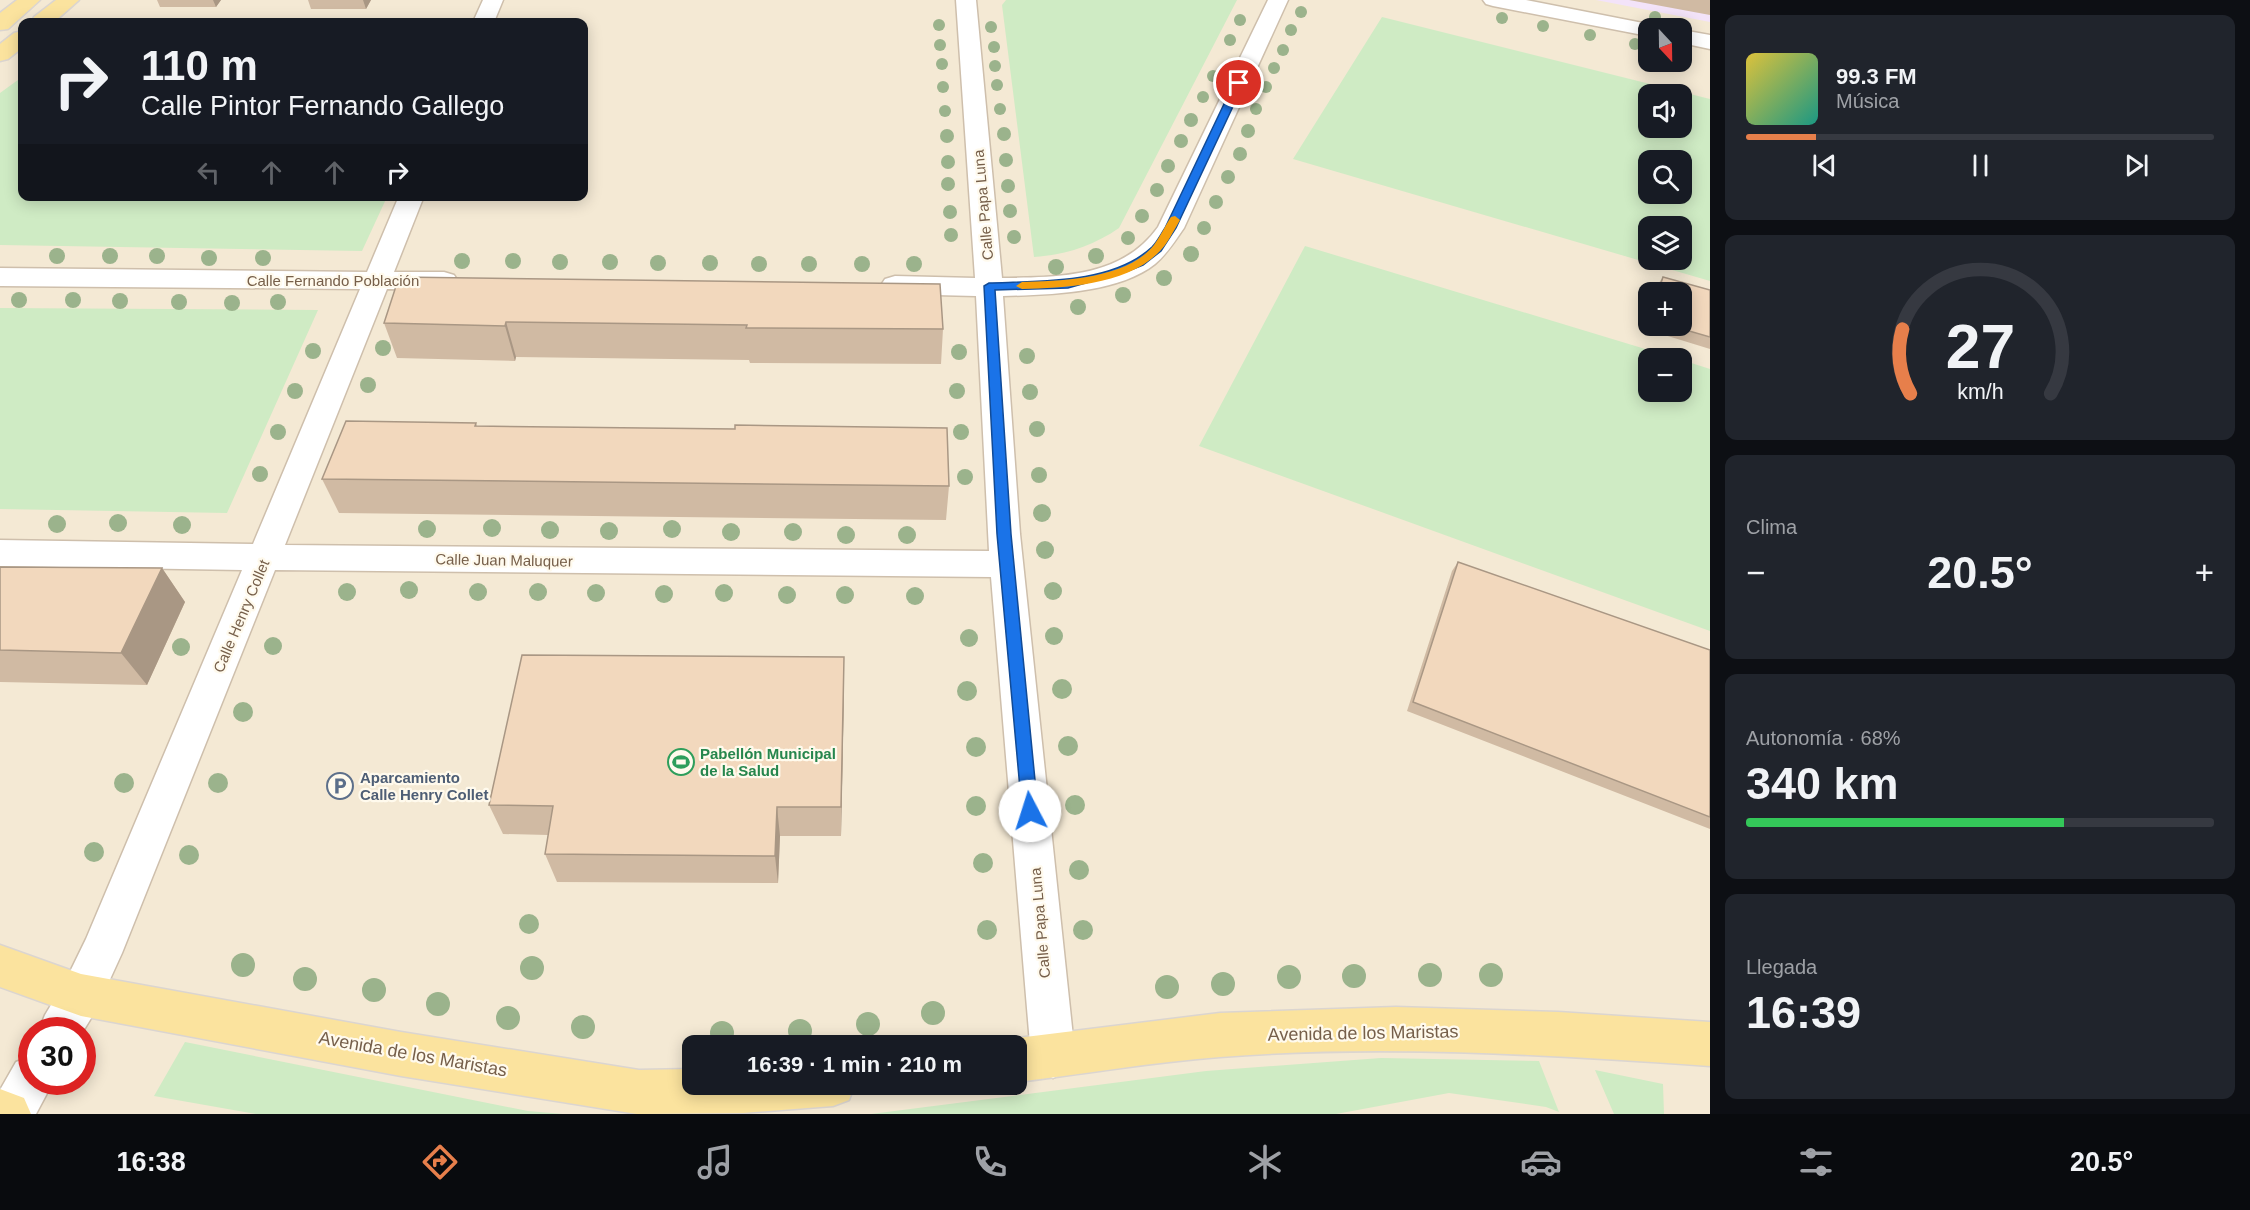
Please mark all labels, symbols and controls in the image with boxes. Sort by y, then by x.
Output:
north arrow [1638,18,1692,72]
map controls [1638,18,1692,402]
icon: right [42,42,120,120]
text: 110 m [141,42,258,89]
pin [1213,57,1264,108]
text: 99.3 FM [1836,64,1917,89]
icon: arrive [1222,66,1255,99]
button: sound [1638,84,1692,138]
text: Música [1836,90,1899,112]
text: Calle Pintor Fernando Gallego [141,91,504,121]
street label: Calle Papa Luna [970,148,996,261]
icon: previous [1808,149,1841,182]
icon: pause [1964,149,1997,182]
icon: next [2120,149,2153,182]
button: search [1638,150,1692,204]
icon: left [192,156,225,189]
icon: ahead [255,156,288,189]
icon: ahead [318,156,351,189]
icon: right [381,156,414,189]
button: layers [1638,216,1692,270]
street label: Calle Fernando Población [247,272,419,289]
button: + [1638,282,1692,336]
text: 27 [1945,312,2015,381]
button: − [1638,348,1692,402]
text: km/h [1957,381,2003,405]
text: Clima [1746,516,1797,538]
text: 20.5° [1927,547,2033,598]
street label: Calle Juan Maluquer [435,550,573,570]
text: − [1746,554,1765,591]
text: + [2195,554,2214,591]
street label: Calle Henry Collet [210,556,273,675]
text: Autonomía · 68% [1746,727,1901,749]
place label: Pabellón Municipal de la Salud [700,745,836,779]
sports icon: Pabellón Municipal de la Salud [666,747,696,777]
text: 340 km [1746,758,1899,809]
place label: Aparcamiento Calle Henry Collet [360,769,488,803]
parking icon: Aparcamiento Calle Henry Collet [325,771,355,801]
position arrow [998,779,1062,843]
street label: Calle Papa Luna [1027,866,1053,979]
text: Llegada [1746,956,1817,978]
text: 16:39 [1746,987,1861,1038]
speed limit sign: 30 [18,1017,96,1095]
street label: Avenida de los Maristas [1267,1021,1459,1045]
street label: Avenida de los Maristas [317,1028,509,1080]
text: 16:39 · 1 min · 210 m [747,1052,962,1077]
icon: directions [419,1141,461,1183]
icon: music [694,1141,736,1183]
icon: phone [969,1141,1011,1183]
icon: climate [1244,1141,1286,1183]
icon: car [1520,1141,1562,1183]
icon: filters [1795,1141,1837,1183]
text: 16:38 [117,1147,186,1177]
text: 20.5° [2070,1147,2133,1177]

